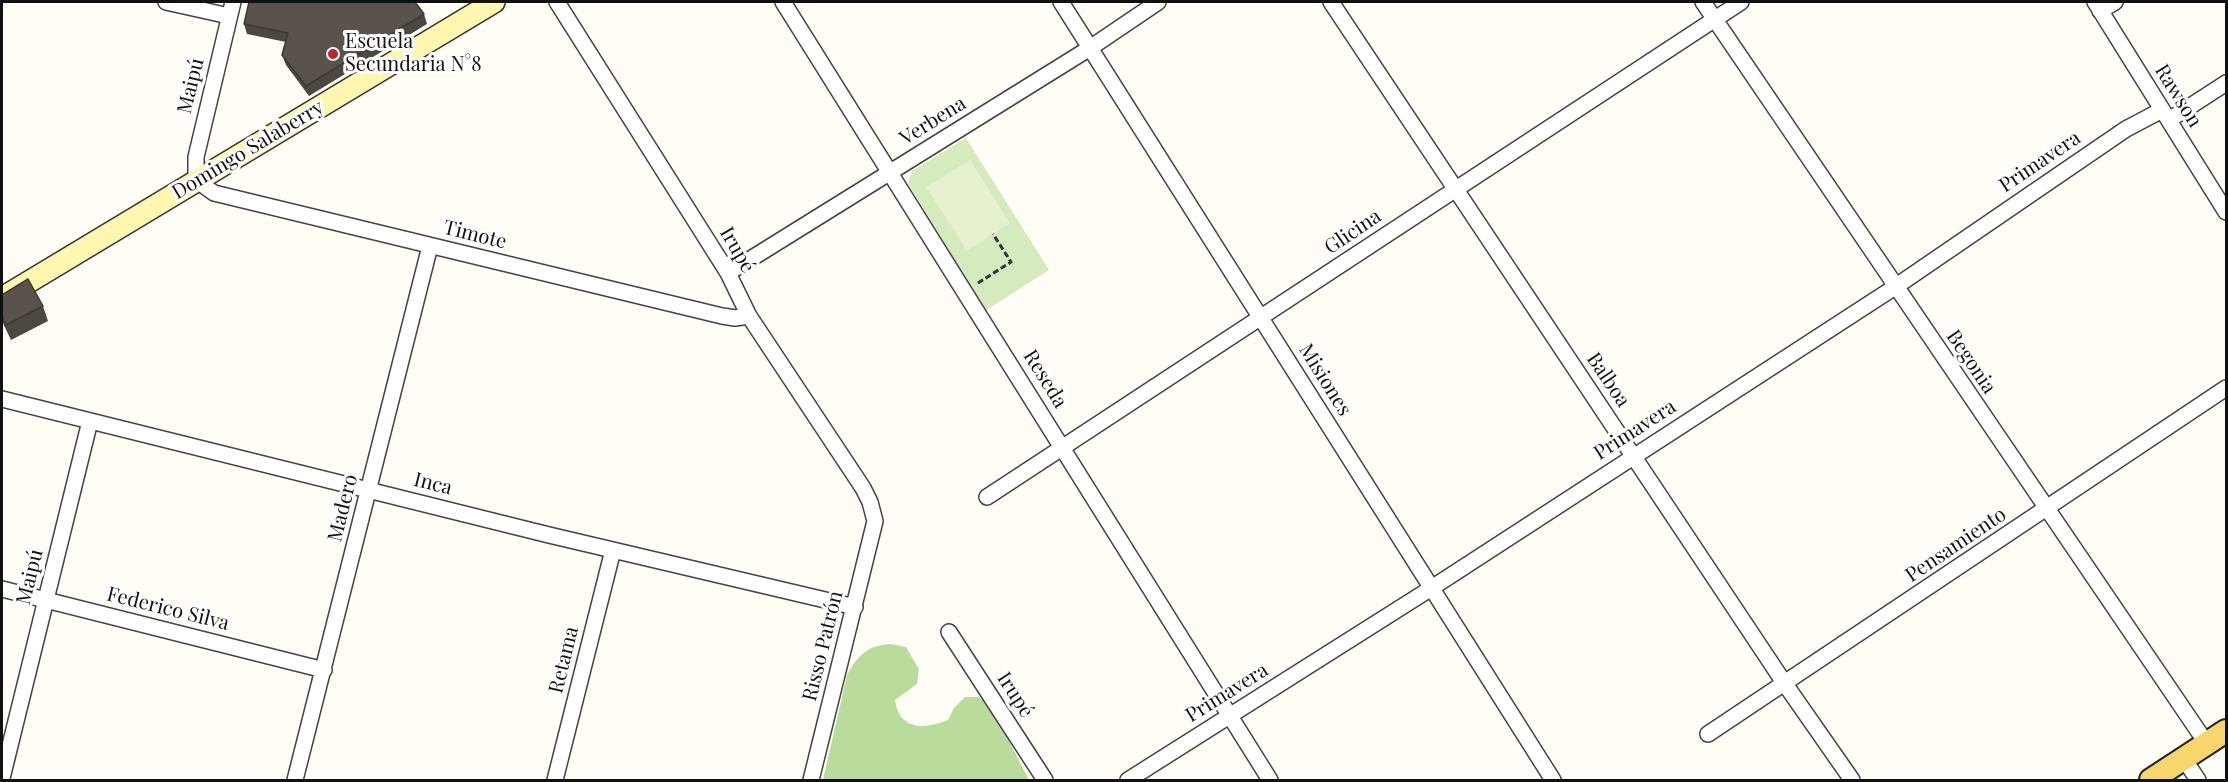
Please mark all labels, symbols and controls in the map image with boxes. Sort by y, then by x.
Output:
place label: Escuela Secundaria N°8 [345,30,482,77]
marker: Escuela Secundaria N°8 [326,47,340,61]
street label: Maipú [173,56,209,116]
street label: Rawson [2149,60,2207,132]
street label: Verbena [896,91,970,151]
street label: Domingo Salaberry [168,95,328,205]
street label: Primavera [1995,126,2085,198]
street label: Glicina [1320,204,1386,260]
street label: Timote [441,216,509,254]
street label: Irupé [714,223,760,277]
street label: Begonia [1941,326,2001,398]
street label: Misiones [1294,340,1356,420]
street label: Reseda [1018,346,1072,412]
street label: Balboa [1581,348,1635,412]
street label: Primavera [1590,395,1680,465]
street label: Inca [411,468,455,500]
street label: Madero [323,472,363,544]
street label: Pensamiento [1901,503,2011,587]
street label: Maipú [12,547,48,607]
street label: Federico Silva [104,582,232,636]
street label: Risso Patrón [798,588,848,704]
street label: Retama [544,624,584,696]
street label: Primavera [1181,658,1273,728]
street label: Irupé [992,668,1038,722]

